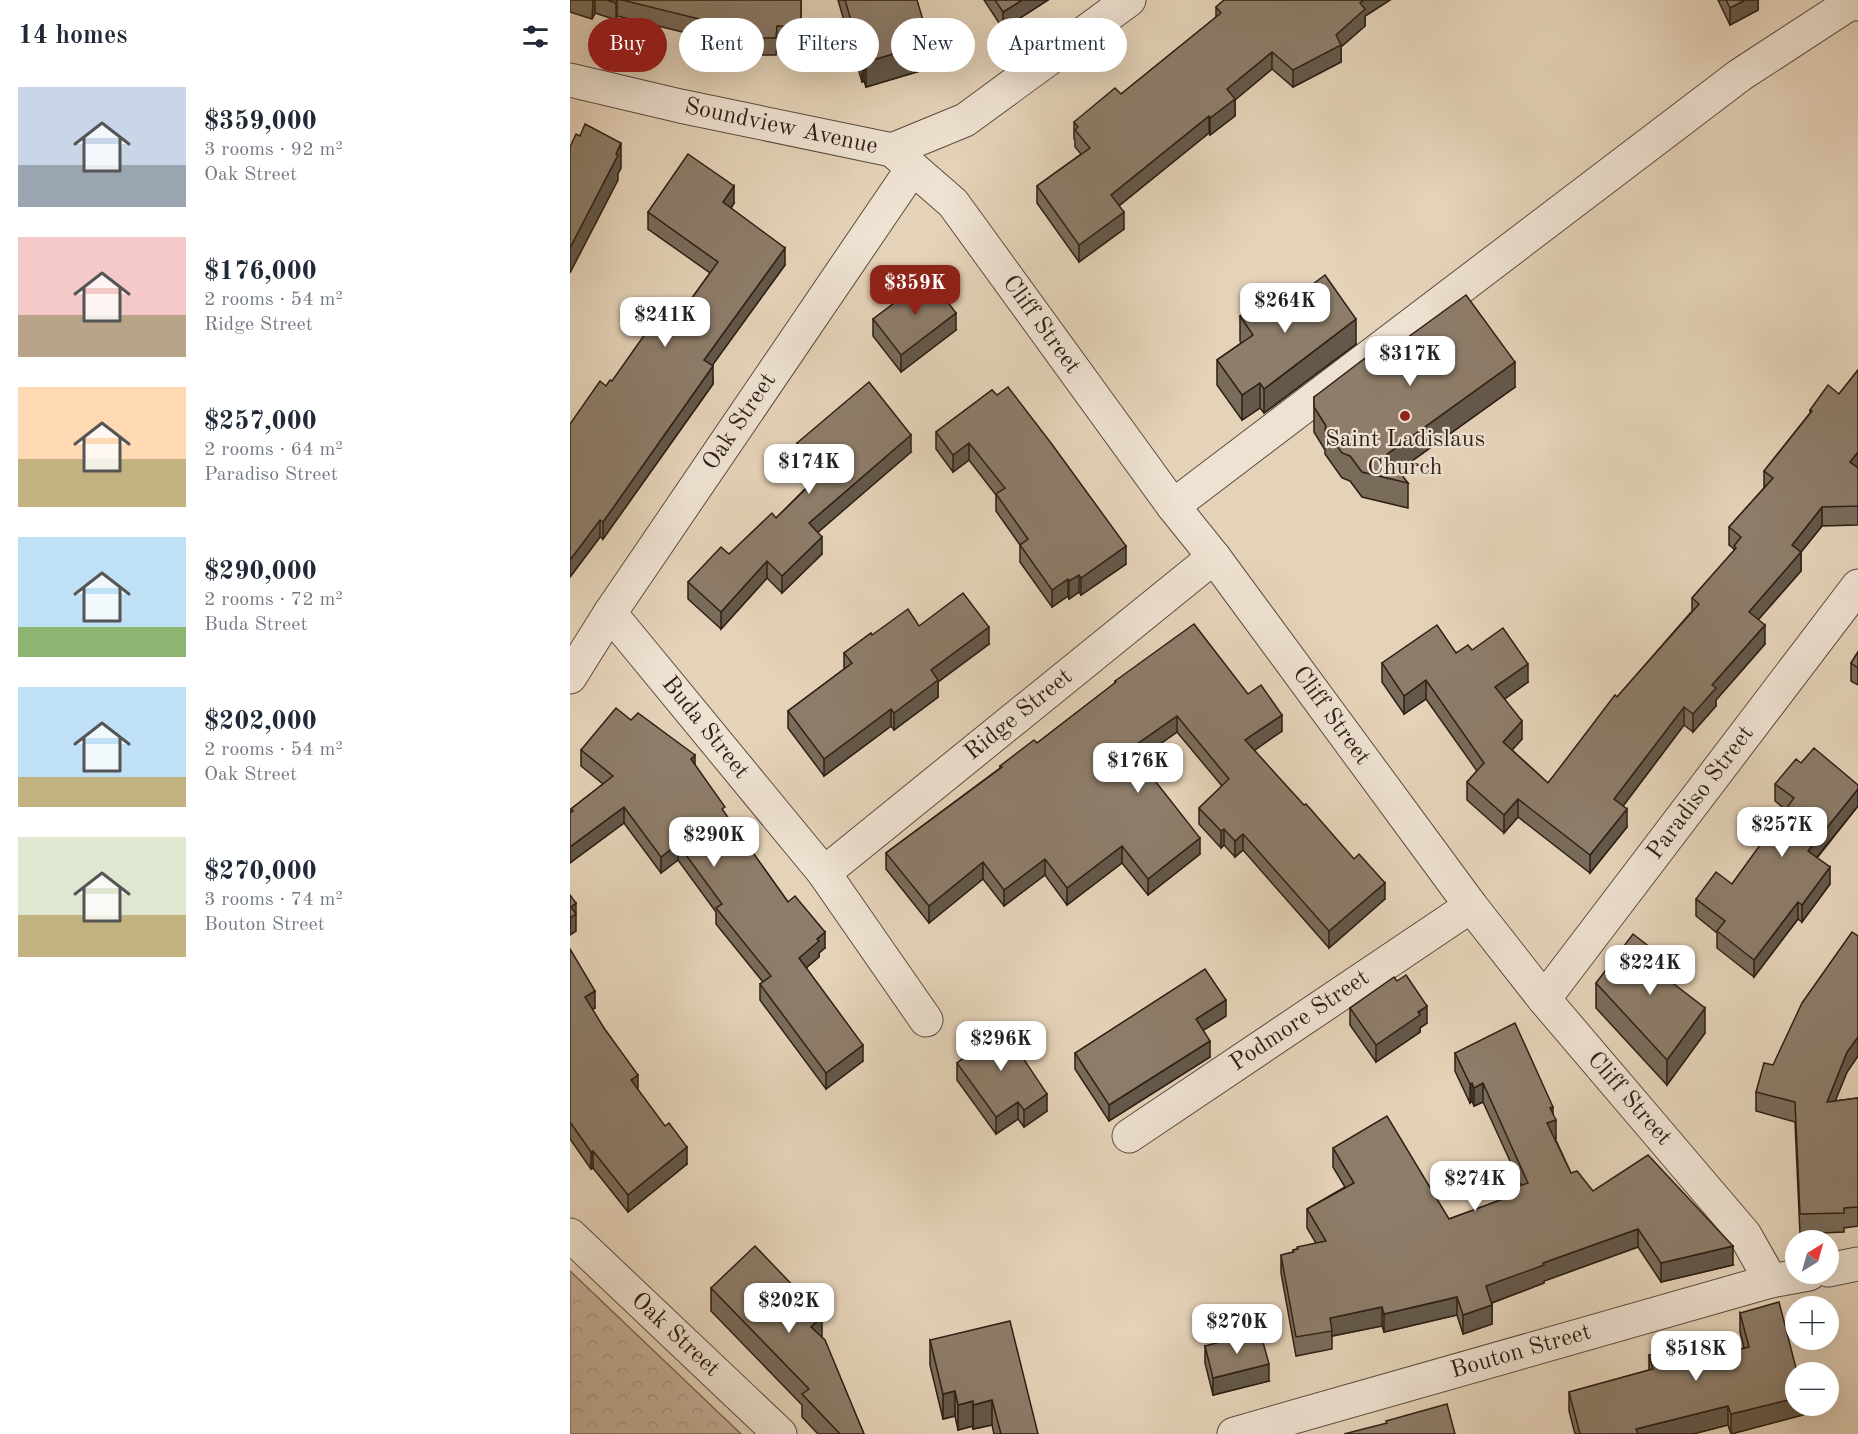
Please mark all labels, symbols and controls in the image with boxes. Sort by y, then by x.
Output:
chip: Buy [588,18,667,72]
chip: Rent [679,18,764,72]
chip: Filters [776,18,879,72]
chip: New [891,18,975,72]
chip: Apartment [987,18,1127,72]
icon: filters [519,20,552,53]
text: 14 homes [18,23,127,49]
street label: Soundview Avenue [682,95,880,159]
text: $359,000 [204,109,317,135]
icon: home [66,111,138,183]
text: 3 rooms · 92 m² [204,140,343,160]
text: Oak Street [204,165,297,185]
text: $176,000 [204,259,317,285]
icon: home [66,261,138,333]
pin: $359K [873,265,957,316]
street label: Cliff Street [997,271,1085,379]
text: $359K [884,274,946,294]
pin: $264K [1243,283,1327,334]
text: 2 rooms · 54 m² [204,290,343,310]
text: $264K [1254,292,1316,312]
pin: $241K [623,297,707,348]
text: $241K [634,306,696,326]
text: Ridge Street [204,315,313,335]
pin: $317K [1368,336,1452,387]
text: $317K [1379,345,1441,365]
street label: Oak Street [699,369,781,475]
text: $257,000 [204,409,317,435]
marker: Saint Ladislaus Church [1398,409,1412,423]
icon: home [66,411,138,483]
place label: Saint Ladislaus Church [1325,428,1485,480]
text: 2 rooms · 64 m² [204,440,343,460]
pin: $174K [767,444,851,495]
text: $174K [778,453,840,473]
text: Paradiso Street [204,465,338,485]
text: $290,000 [204,559,317,585]
icon: home [66,561,138,633]
text: 2 rooms · 72 m² [204,590,343,610]
text: Buda Street [204,615,307,635]
street label: Cliff Street [1287,662,1375,770]
street label: Ridge Street [961,665,1077,765]
street label: Buda Street [657,672,753,784]
text: $202,000 [204,709,317,735]
icon: home [66,711,138,783]
street label: Paradiso Street [1643,722,1759,864]
text: 2 rooms · 54 m² [204,740,343,760]
pin: $176K [1096,743,1180,794]
text: $176K [1107,752,1169,772]
text: Oak Street [204,765,297,785]
pin: $257K [1740,807,1824,858]
text: $257K [1751,816,1813,836]
pin: $290K [672,817,756,868]
text: $290K [683,826,745,846]
text: $270,000 [204,859,317,885]
icon: home [66,861,138,933]
text: 3 rooms · 74 m² [204,890,343,910]
text: Bouton Street [204,915,325,935]
pin: $224K [1608,945,1692,996]
text: $224K [1619,954,1681,974]
street label: Podmore Street [1226,966,1374,1076]
pin: $296K [959,1021,1043,1072]
text: $296K [970,1030,1032,1050]
street label: Cliff Street [1582,1048,1676,1150]
pin: $274K [1433,1161,1517,1212]
text: $274K [1444,1170,1506,1190]
north arrow [1785,1230,1839,1284]
map controls [1785,1230,1839,1416]
pin: $202K [747,1283,831,1334]
street label: Oak Street [626,1288,724,1382]
text: $202K [758,1292,820,1312]
button: + [1785,1296,1839,1350]
pin: $270K [1195,1304,1279,1355]
text: $270K [1206,1313,1268,1333]
street label: Bouton Street [1448,1320,1594,1384]
pin: $518K [1654,1331,1738,1382]
text: $518K [1665,1340,1727,1360]
button: − [1785,1362,1839,1416]

